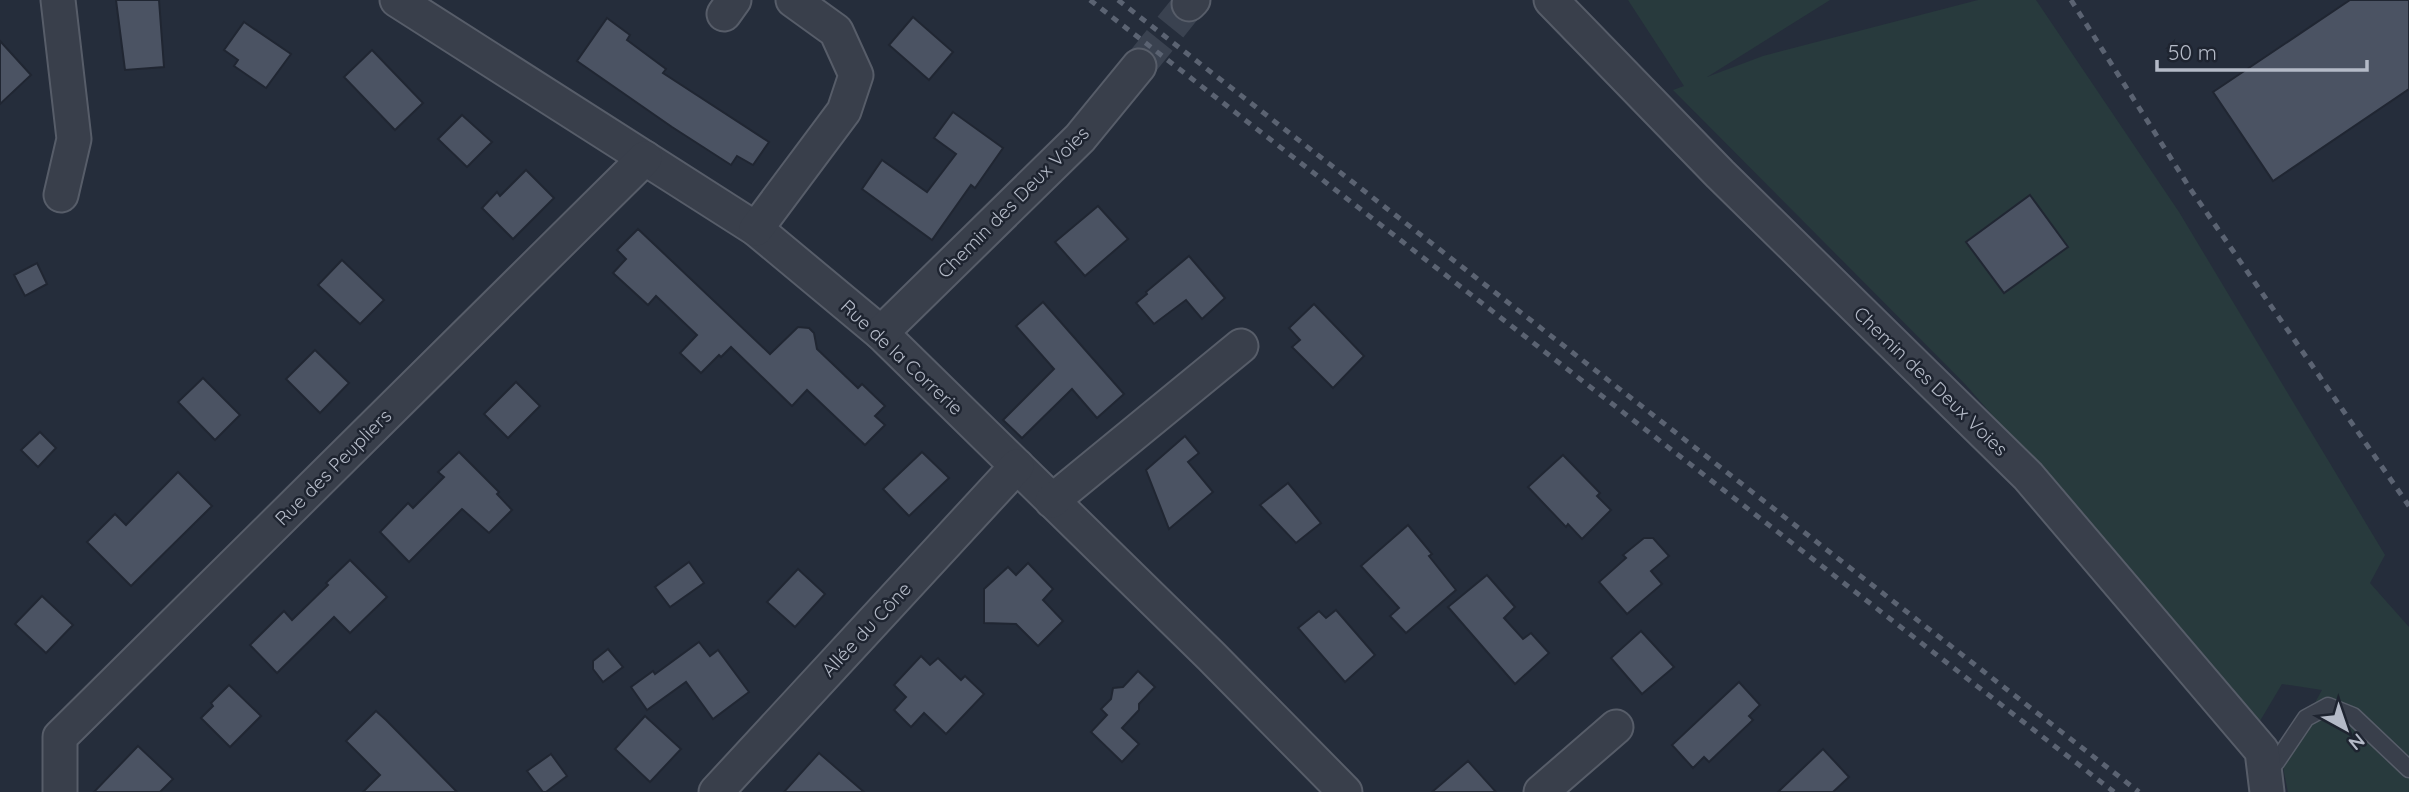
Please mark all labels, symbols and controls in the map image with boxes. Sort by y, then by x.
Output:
scale bar [2157,28,2367,72]
text: 50 m [2168,39,2217,65]
street label: Chemin des Deux Voies [932,121,1094,283]
street label: Rue de la Correrie [836,294,968,420]
street label: Chemin des Deux Voies [1849,301,2013,461]
street label: Rue des Peupliers [270,404,396,530]
street label: Allée du Cône [816,577,916,681]
north arrow [2311,694,2381,764]
text: N [2344,728,2370,756]

